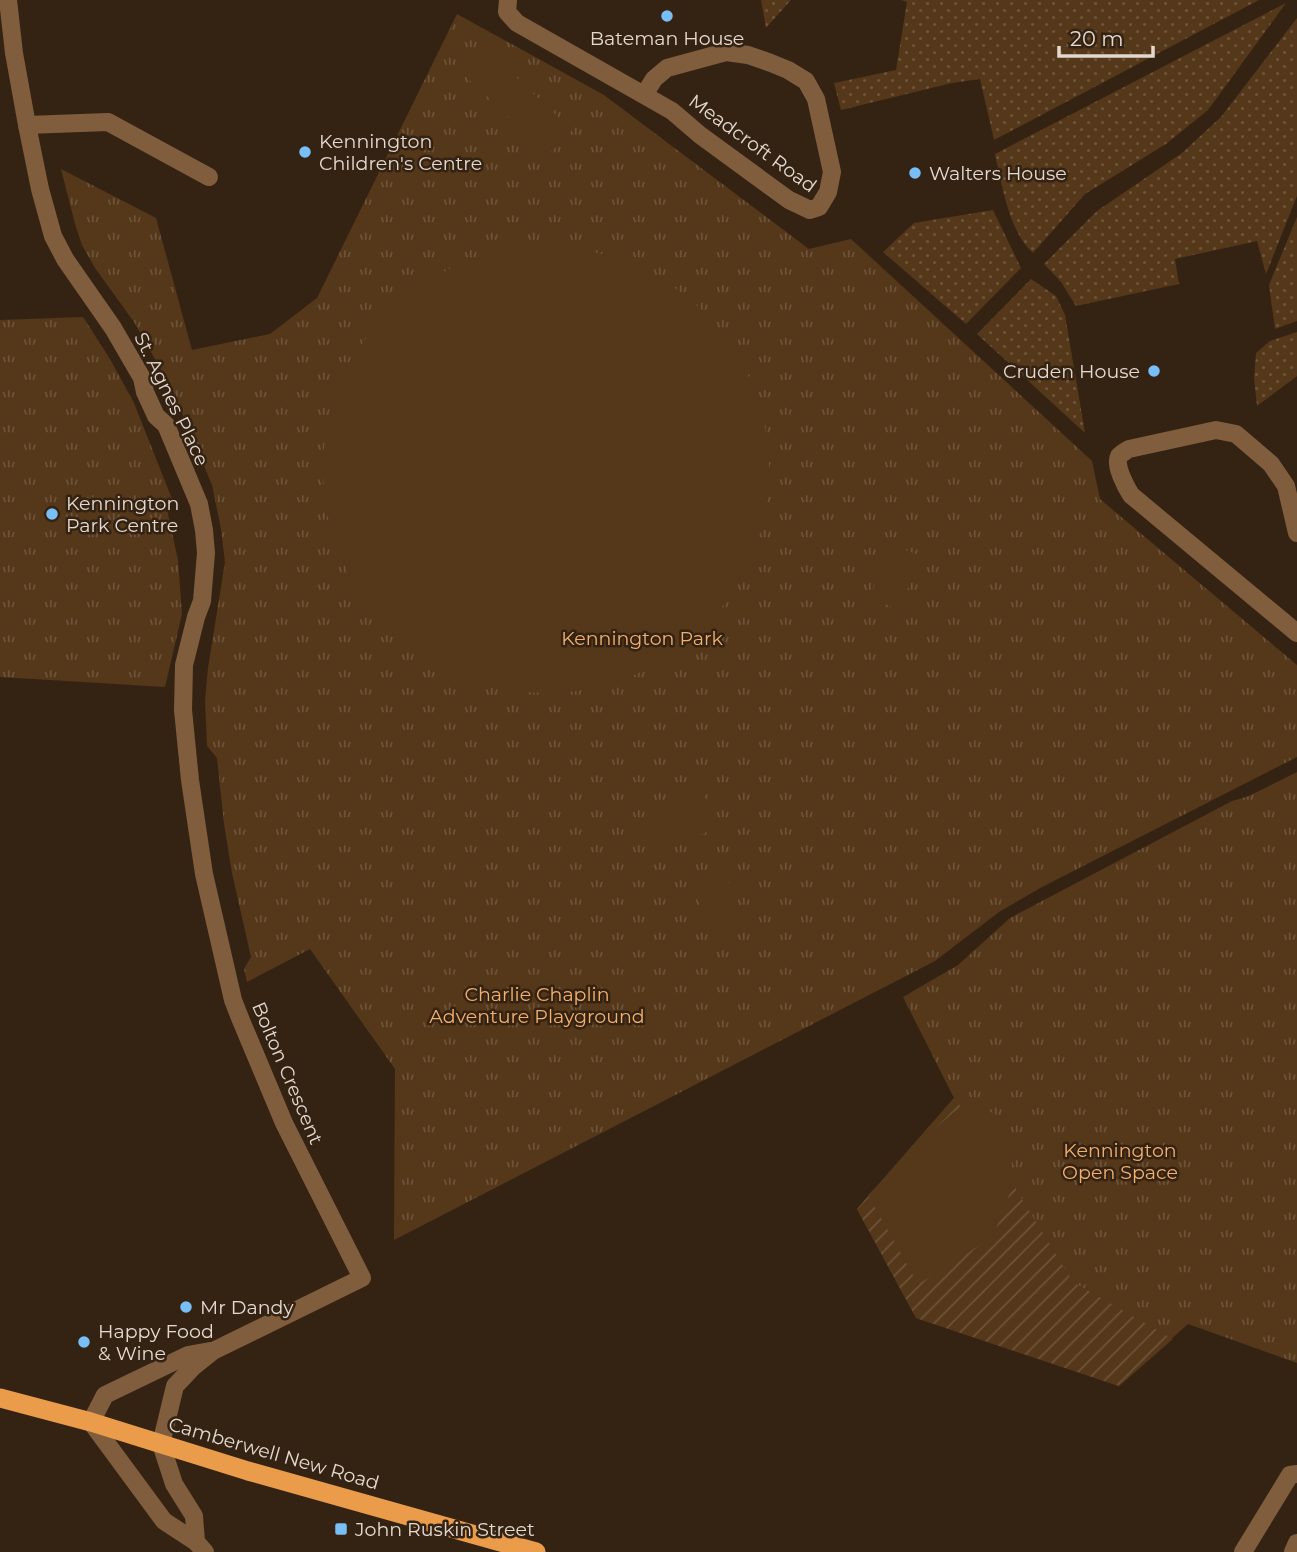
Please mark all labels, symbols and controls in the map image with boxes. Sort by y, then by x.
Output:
marker: Bateman House [659,8,675,24]
scale bar [1059,14,1154,58]
text: 20 m [1070,26,1124,51]
place label: Bateman House [590,27,744,50]
street label: Meadcroft Road [684,89,821,197]
place label: Kennington Children's Centre [319,130,482,175]
marker: Kennington Children's Centre [297,144,313,160]
place label: Walters House [929,162,1067,185]
marker: Walters House [907,165,923,181]
street label: St. Agnes Place [129,329,214,470]
place label: Cruden House [1003,360,1140,383]
marker: Cruden House [1146,363,1162,379]
place label: Kennington Park Centre [66,492,179,537]
marker: Kennington Park Centre [44,506,60,522]
park label: Kennington Park [561,627,723,650]
park label: Charlie Chaplin Adventure Playground [429,983,645,1028]
street label: Bolton Crescent [247,999,328,1148]
park label: Kennington Open Space [1062,1139,1178,1184]
place label: Mr Dandy [200,1296,294,1319]
marker: Mr Dandy [178,1299,194,1315]
place label: Happy Food & Wine [98,1320,214,1365]
marker: Happy Food & Wine [76,1334,92,1350]
street label: Camberwell New Road [166,1412,382,1495]
place label: John Ruskin Street [354,1518,535,1541]
marker: John Ruskin Street [333,1521,349,1537]

